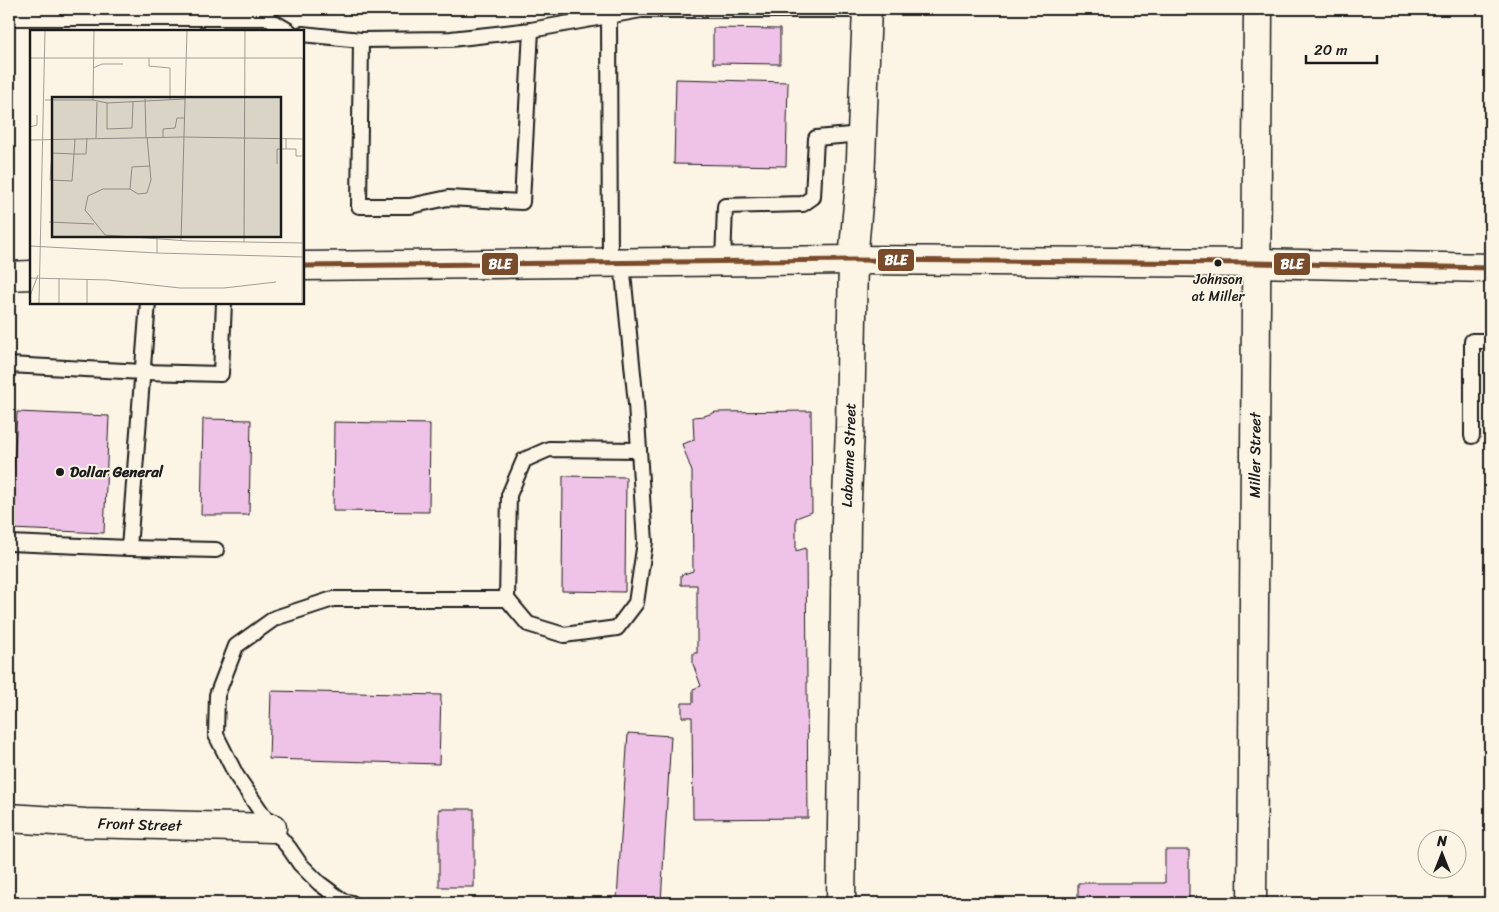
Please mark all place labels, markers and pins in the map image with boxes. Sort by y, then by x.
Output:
marker: Johnson at Miller [1213,258,1223,268]
place label: Johnson at Miller [1192,267,1246,309]
place label: Dollar General [70,459,164,485]
marker: Dollar General [54,466,66,478]

